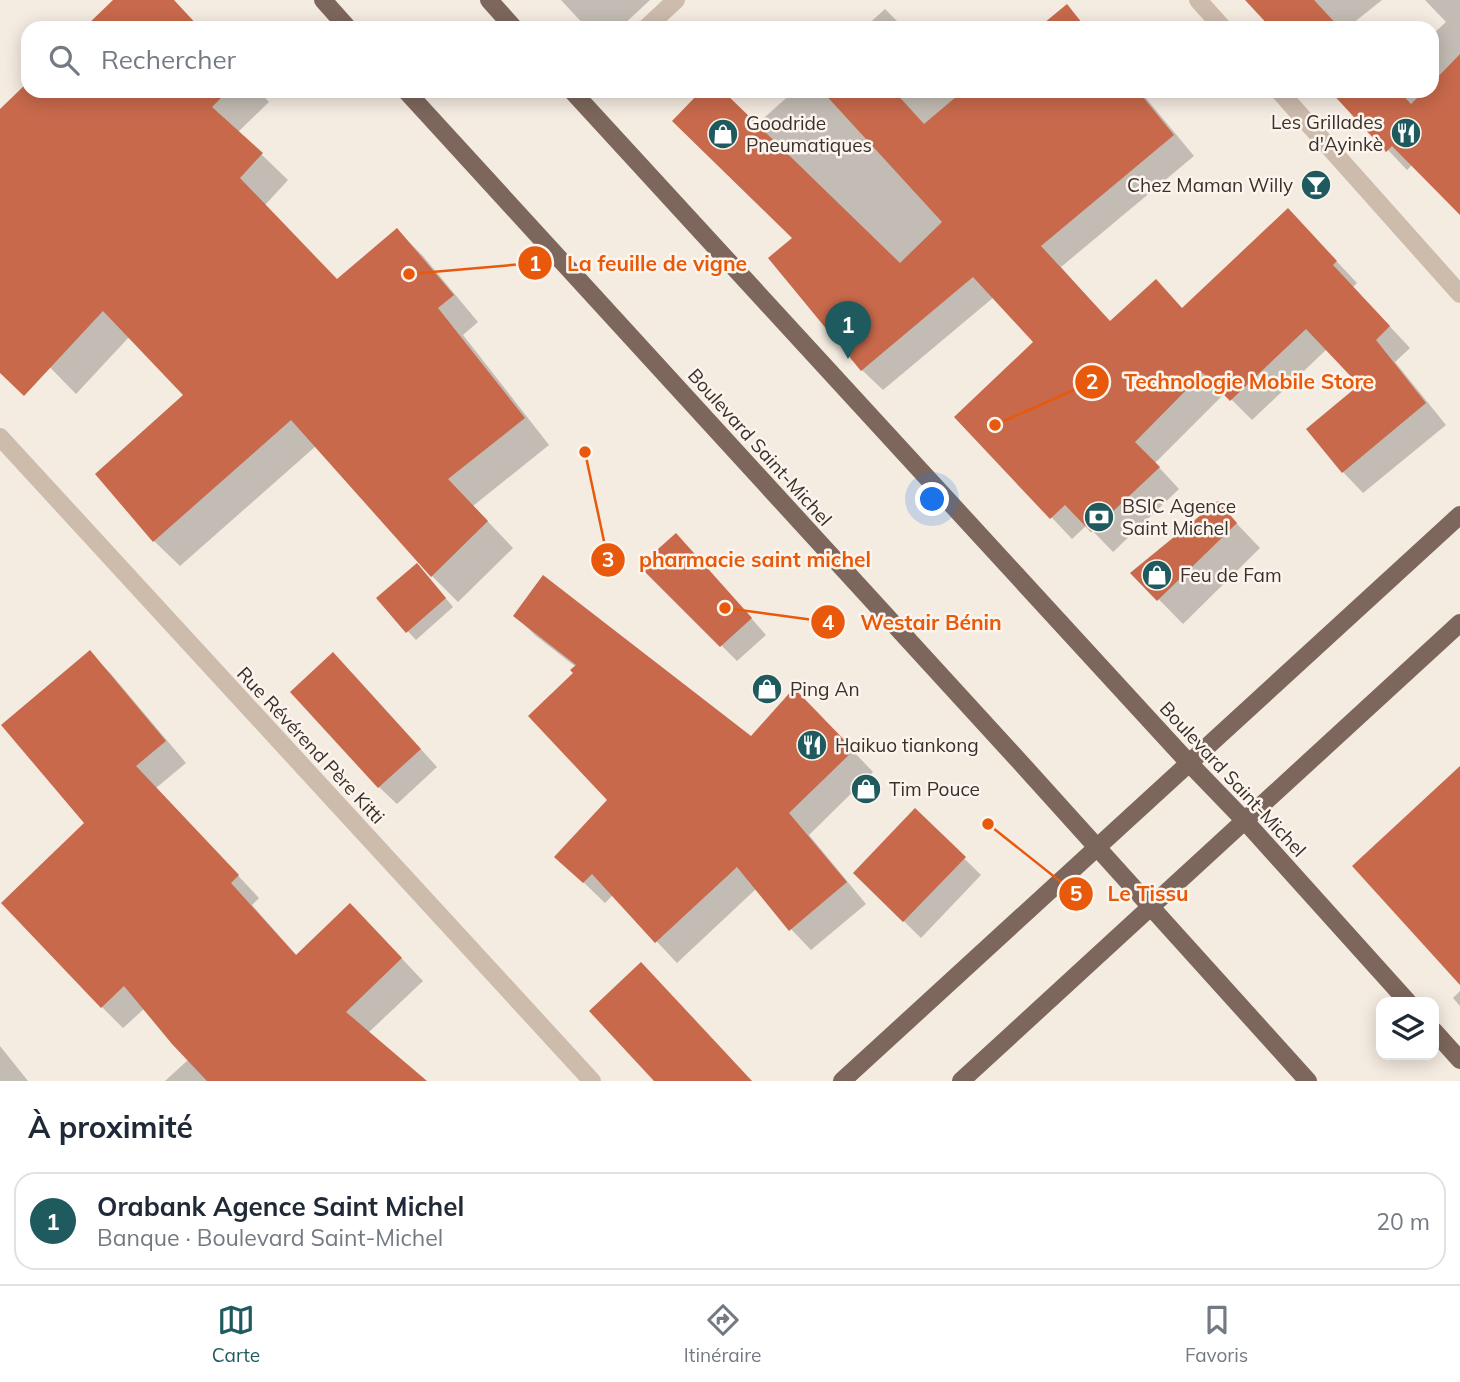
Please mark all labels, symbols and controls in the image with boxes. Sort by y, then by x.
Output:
search box [21,21,1439,98]
icon: search [45,41,83,79]
text: Rechercher [101,43,236,76]
place label: Les Grillades d'Ayinkè [1271,110,1383,156]
place label: Goodride Pneumatiques [746,111,872,157]
restaurant icon: Les Grillades d'Ayinkè [1389,116,1423,150]
shop icon: Goodride Pneumatiques [706,117,740,151]
bar icon: Chez Maman Willy [1299,168,1333,202]
place label: Chez Maman Willy [1127,173,1293,197]
callout: La feuille de vigne [518,242,761,284]
text: 1 [529,250,541,276]
text: La feuille de vigne [567,250,747,276]
pin: 1 [825,301,871,359]
callout: Technologie Mobile Store [1075,361,1388,403]
street label: Boulevard Saint-Michel [683,363,837,531]
text: 2 [1086,368,1098,394]
text: Technologie Mobile Store [1124,368,1374,394]
your location [915,482,949,516]
place label: BSIC Agence Saint Michel [1122,494,1236,540]
bank icon: BSIC Agence Saint Michel [1082,500,1116,534]
callout: pharmacie saint michel [590,539,886,581]
text: 3 [602,546,614,572]
text: pharmacie saint michel [639,546,871,572]
shop icon: Feu de Fam [1140,558,1174,592]
place label: Feu de Fam [1180,563,1282,587]
callout: Westair Bénin [811,601,1015,643]
text: 4 [822,609,835,635]
text: Westair Bénin [860,609,1002,635]
street label: Rue Révérend Père Kitti [232,662,390,828]
shop icon: Ping An [750,672,784,706]
place label: Ping An [790,677,860,701]
street label: Boulevard Saint-Michel [1155,696,1311,862]
restaurant icon: Haikuo tiankong [795,728,829,762]
place label: Haikuo tiankong [835,733,979,757]
shop icon: Tim Pouce [849,772,883,806]
place label: Tim Pouce [889,777,980,801]
callout: Le Tissu [1059,873,1203,915]
text: 5 [1070,880,1082,906]
text: Le Tissu [1108,880,1188,906]
map controls [1376,997,1439,1060]
button: layers [1376,997,1439,1060]
text: À proximité [28,1108,193,1146]
text: Orabank Agence Saint Michel [97,1190,464,1223]
text: 1 [46,1207,60,1236]
text: 20 m [1376,1207,1430,1236]
text: Banque · Boulevard Saint-Michel [97,1223,443,1252]
tab: Carte [212,1301,260,1367]
tab: Itinéraire [684,1301,761,1367]
tab: Favoris [1185,1301,1248,1367]

